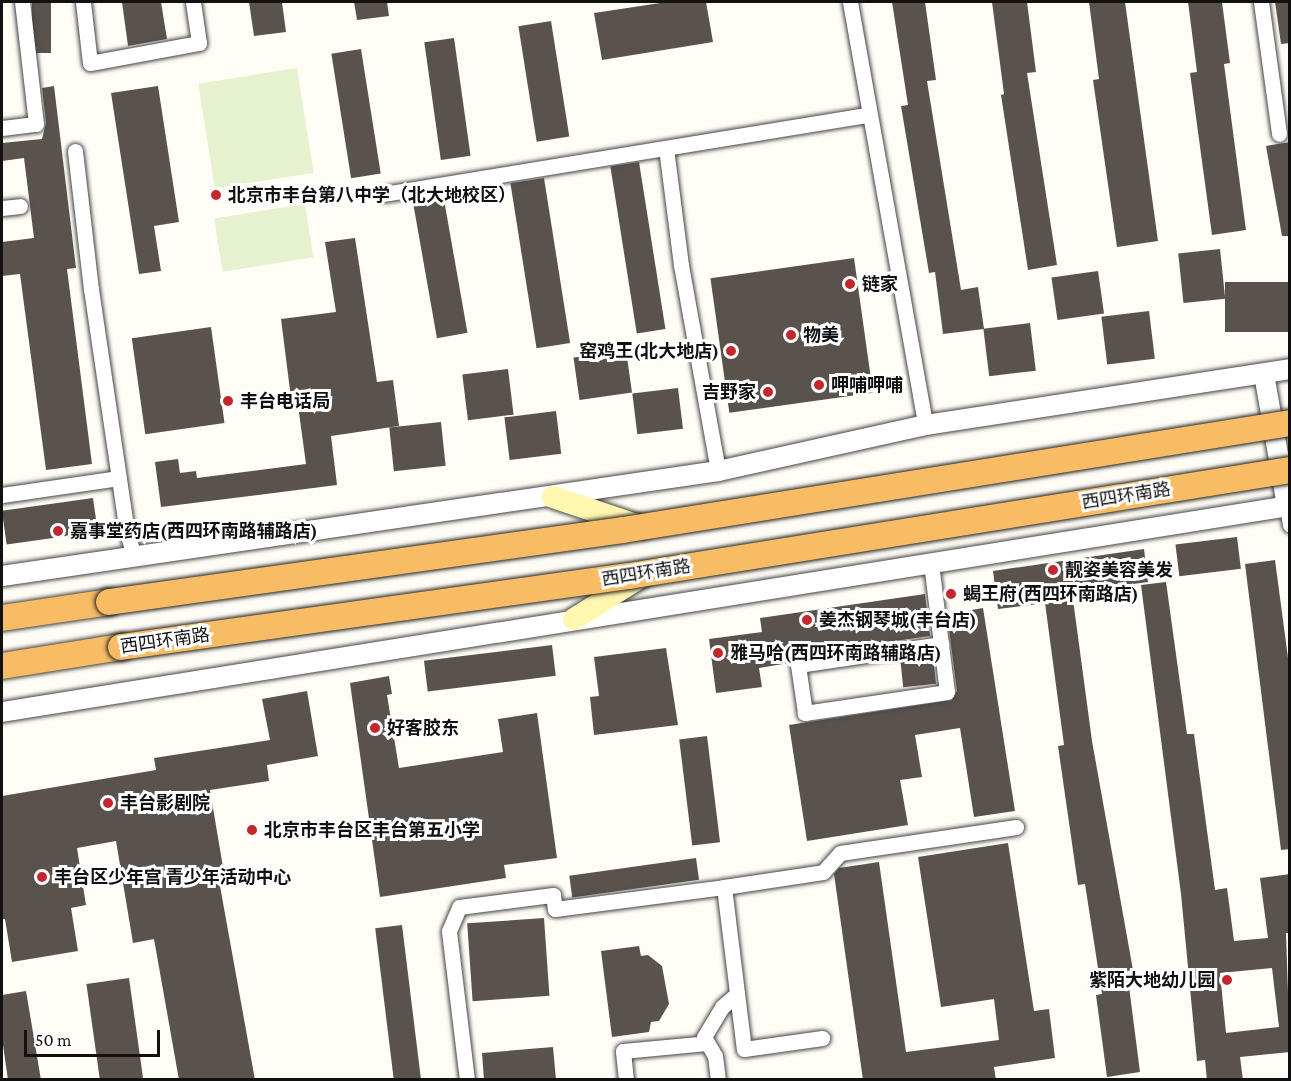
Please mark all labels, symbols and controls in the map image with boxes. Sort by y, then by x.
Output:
place label: 北京市丰台第八中学（北大地校区） [228,184,516,206]
marker: 北京市丰台第八中学（北大地校区） [209,188,223,202]
place label: 链家 [862,273,898,295]
marker: 链家 [843,277,857,291]
place label: 物美 [803,324,839,346]
marker: 物美 [784,328,798,342]
place label: 窑鸡王(北大地店) [579,340,719,362]
marker: 窑鸡王(北大地店) [724,344,738,358]
place label: 呷哺呷哺 [831,374,903,396]
marker: 呷哺呷哺 [812,378,826,392]
place label: 吉野家 [702,381,756,403]
marker: 吉野家 [761,385,775,399]
place label: 丰台电话局 [240,390,330,412]
marker: 丰台电话局 [221,394,235,408]
street label: 西四环南路 [1080,478,1172,514]
place label: 嘉事堂药店(西四环南路辅路店) [70,520,318,542]
marker: 嘉事堂药店(西四环南路辅路店) [51,524,65,538]
street label: 西四环南路 [600,555,692,591]
place label: 靓姿美容美发 [1065,559,1173,581]
marker: 靓姿美容美发 [1046,563,1060,577]
place label: 蝎王府(西四环南路店) [963,583,1139,605]
marker: 蝎王府(西四环南路店) [944,587,958,601]
place label: 姜杰钢琴城(丰台店) [819,609,977,631]
marker: 姜杰钢琴城(丰台店) [800,613,814,627]
street label: 西四环南路 [119,624,211,658]
place label: 雅马哈(西四环南路辅路店) [730,642,942,664]
marker: 雅马哈(西四环南路辅路店) [711,646,725,660]
place label: 好客胶东 [387,717,459,739]
marker: 好客胶东 [368,721,382,735]
place label: 丰台影剧院 [120,792,210,814]
marker: 丰台影剧院 [101,796,115,810]
place label: 北京市丰台区丰台第五小学 [264,819,480,841]
marker: 北京市丰台区丰台第五小学 [245,823,259,837]
place label: 丰台区少年宫 青少年活动中心 [54,866,291,888]
marker: 丰台区少年宫 青少年活动中心 [35,870,49,884]
place label: 紫陌大地幼儿园 [1089,969,1215,991]
marker: 紫陌大地幼儿园 [1220,973,1234,987]
scale bar [27,1018,164,1056]
text: 50 m [35,1030,72,1050]

